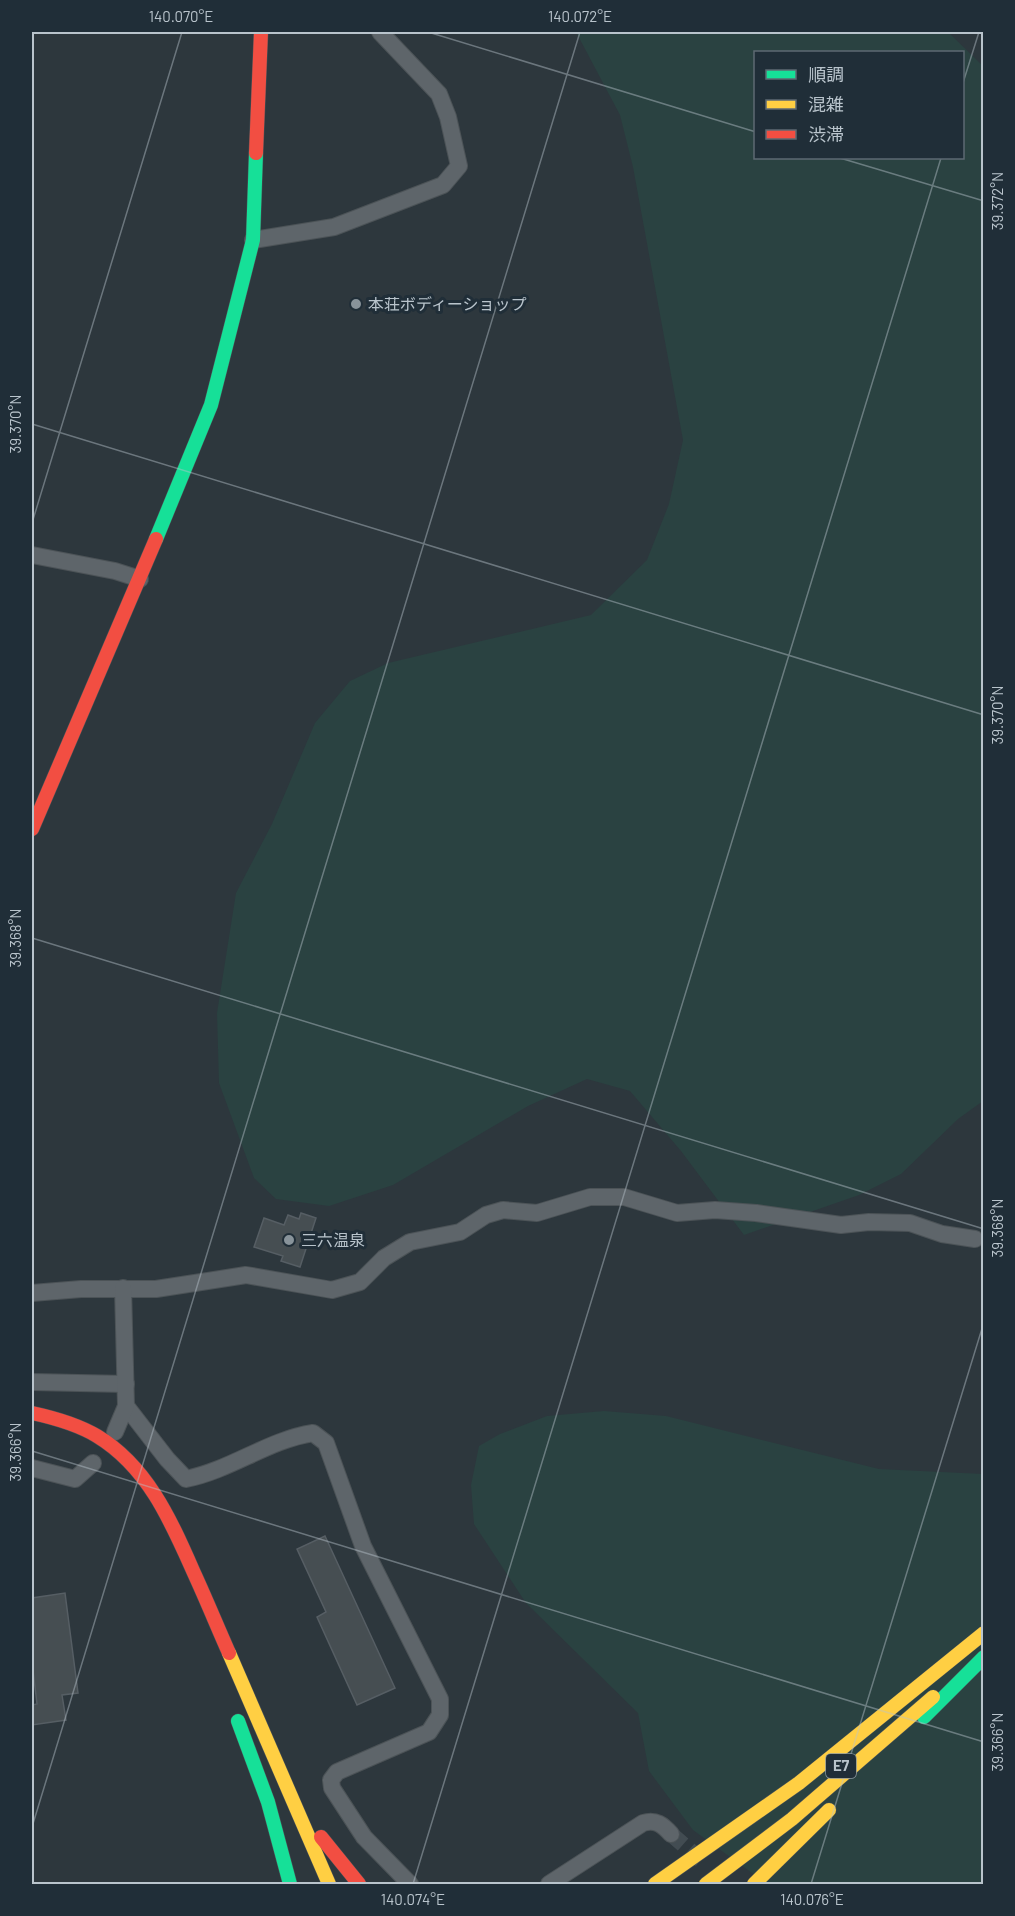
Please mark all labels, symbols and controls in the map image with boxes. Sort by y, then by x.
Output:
text: 140.070°E [149,7,213,25]
text: 140.072°E [548,7,612,25]
legend [754,51,964,159]
text: 順調 [808,63,844,85]
text: 混雑 [808,93,844,115]
text: 渋滞 [808,123,844,145]
text: 39.372°N [988,172,1006,230]
place label: 本荘ボディーショップ [368,294,527,313]
marker: 本荘ボディーショップ [349,297,363,311]
text: 39.370°N [6,395,24,453]
text: 39.370°N [988,686,1006,744]
text: 39.368°N [6,909,24,967]
text: 39.368°N [988,1199,1006,1257]
place label: 三六温泉 [301,1230,365,1249]
marker: 三六温泉 [282,1233,296,1247]
text: 39.366°N [6,1423,24,1481]
text: 39.366°N [988,1713,1006,1771]
road number: E7 [826,1754,856,1778]
text: 140.074°E [381,1890,445,1908]
text: 140.076°E [780,1890,844,1908]

